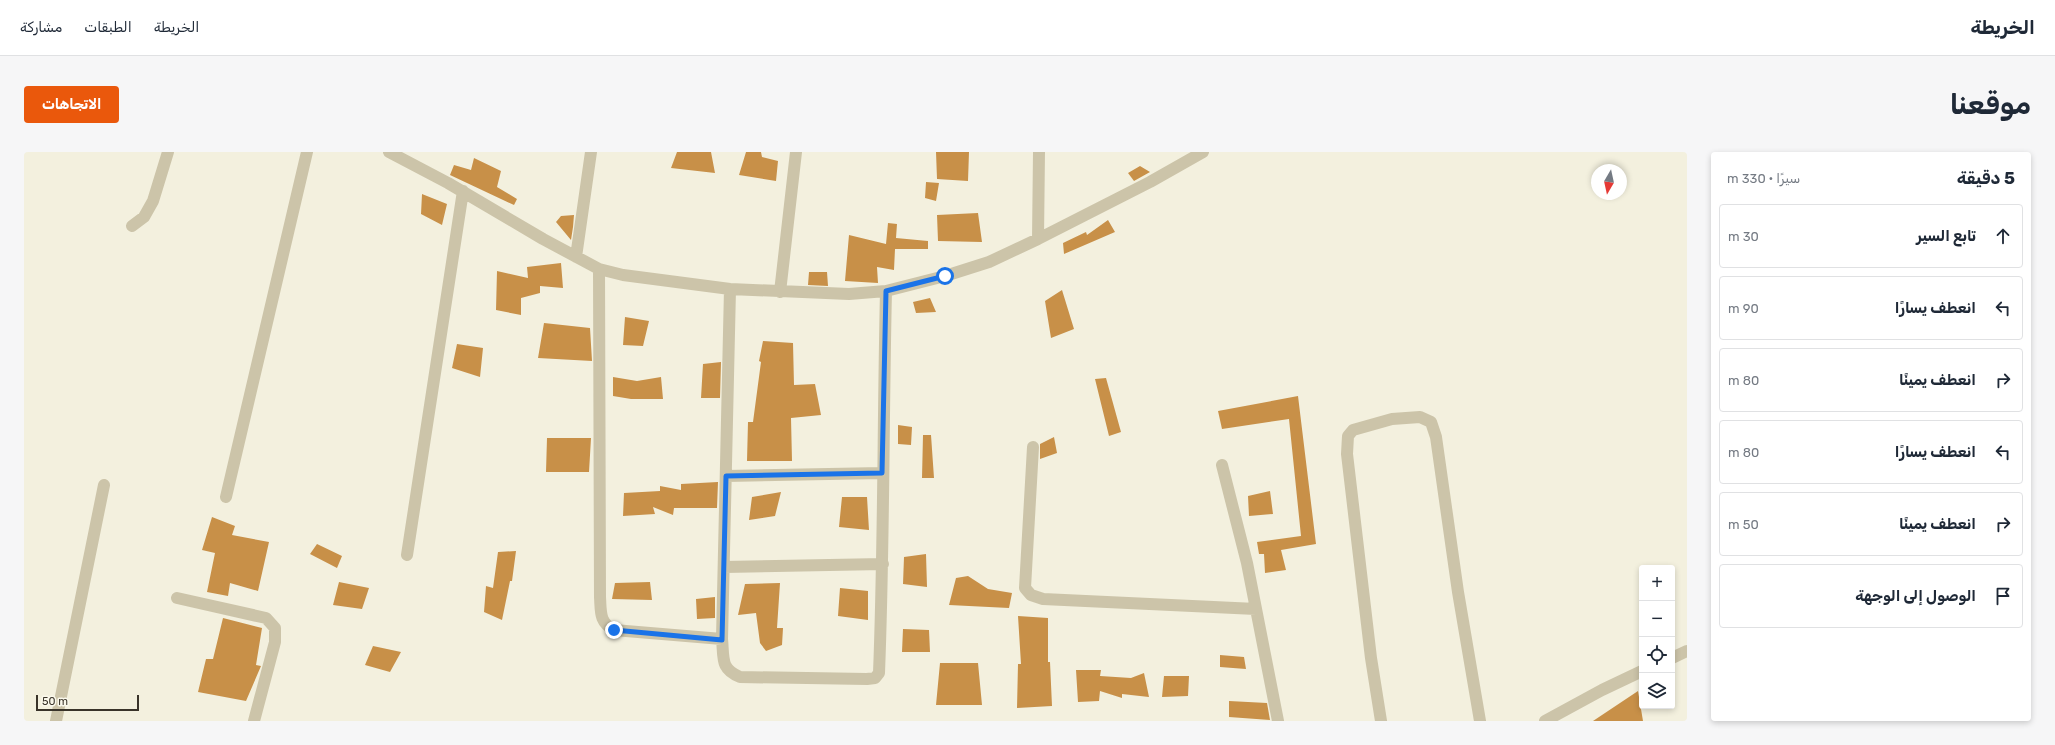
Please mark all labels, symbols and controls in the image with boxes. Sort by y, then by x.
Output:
text: الخريطة [1970,16,2035,39]
text: مشاركة [20,19,62,36]
text: الطبقات [84,19,132,36]
text: الخريطة [154,19,199,36]
button: الاتجاهات [24,86,119,123]
text: موقعنا [1950,88,2031,121]
north arrow [1591,164,1627,200]
text: 5 دقيقة [1957,168,2015,188]
text: سيرًا · 330 m [1727,171,1800,186]
icon: ahead [1992,225,2014,247]
text: تابع السير [1916,227,1976,245]
text: 30 m [1728,229,1759,244]
route start [936,267,954,285]
icon: left [1992,297,2014,319]
text: انعطف يسارًا [1895,299,1976,317]
text: 90 m [1728,301,1759,316]
icon: right [1992,369,2014,391]
text: انعطف يمينًا [1899,371,1976,389]
text: 80 m [1728,373,1759,388]
icon: left [1992,441,2014,463]
text: انعطف يسارًا [1895,443,1976,461]
text: 80 m [1728,445,1759,460]
icon: right [1992,513,2014,535]
text: انعطف يمينًا [1899,515,1976,533]
text: 50 m [1728,517,1759,532]
map controls [1639,565,1675,709]
button: + [1639,565,1675,601]
icon: arrive [1992,585,2014,607]
text: الوصول إلى الوجهة [1855,587,1976,605]
button: − [1639,601,1675,637]
route end [605,621,623,639]
button: locate [1639,637,1675,673]
button: layers [1639,673,1675,709]
scale bar [36,693,139,712]
text: 50 m [42,695,68,708]

